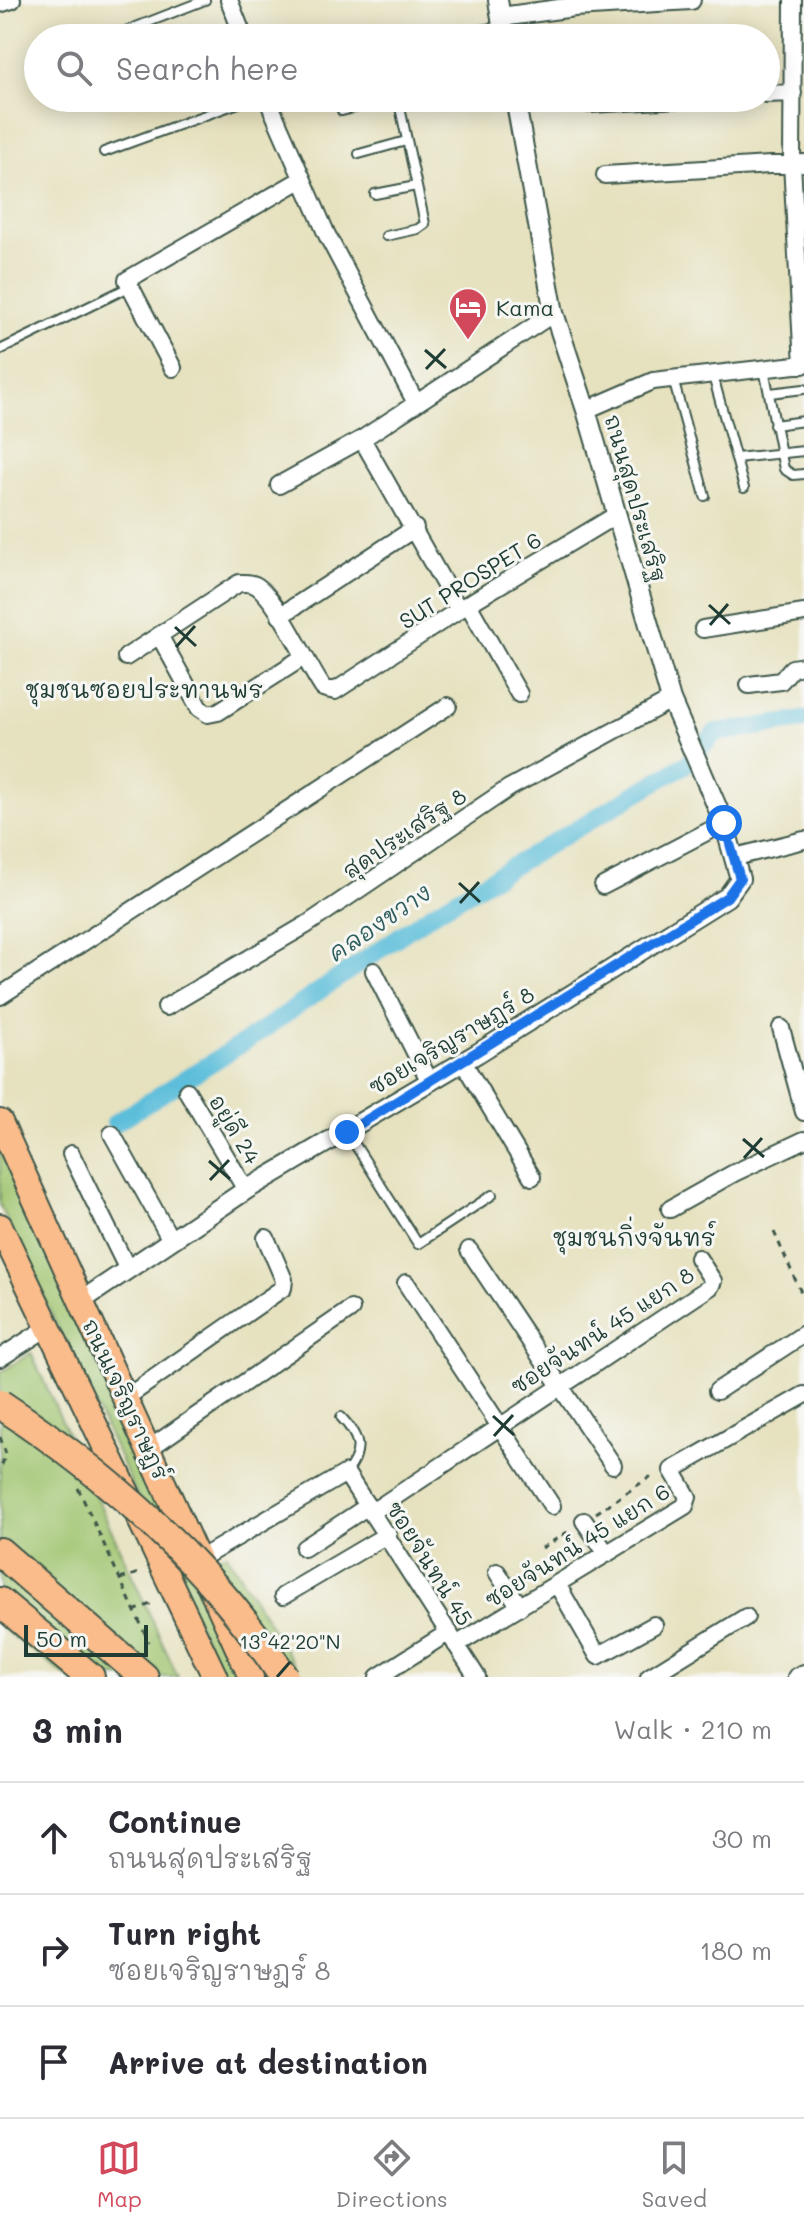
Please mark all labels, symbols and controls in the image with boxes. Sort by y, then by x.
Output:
search box [24,24,780,112]
icon: search [52,46,96,90]
text: Search here [116,48,299,88]
hotel icon: Kama [447,286,489,341]
place label: Kama [496,293,554,322]
street label: ถนนสุดประเสริฐ [595,411,674,586]
street label: SUT PROSPET 6 [393,525,547,635]
district label: ชุมชนซอยประทานพร [25,673,263,707]
street label: สุดประเสริฐ 8 [336,781,473,888]
route start [706,805,742,841]
water label: คลองขวาง [322,876,436,968]
street label: ซอยเจริญราษฎร์ 8 [363,979,540,1102]
street label: อยู่ดี 24 [199,1089,267,1171]
route end [329,1114,365,1150]
district label: ชุมชนกิ่งจันทร์ [553,1216,716,1255]
street label: ซอยจันทน์ 45 แยก 8 [505,1260,699,1400]
street label: ถนนเจริญราษฎร์ [75,1314,176,1485]
street label: ซอยจันทน์ 45 แยก 6 [479,1476,675,1614]
street label: ซอยจันทน์ 45 [380,1495,480,1631]
scale bar [24,1621,148,1657]
text: 50 m [36,1624,87,1653]
text: 13°42'20"N [240,1628,340,1654]
text: 3 min [32,1707,123,1752]
text: Walk · 210 m [613,1712,772,1746]
text: Continue [108,1801,241,1841]
icon: ahead [32,1816,76,1860]
text: 30 m [712,1821,772,1855]
text: ถนนสุดประเสริฐ [108,1841,312,1875]
text: Turn right [108,1913,261,1953]
icon: right [32,1928,76,1972]
text: 180 m [700,1933,772,1967]
text: ซอยเจริญราษฎร์ 8 [108,1953,330,1987]
icon: arrive [32,2040,76,2084]
text: Arrive at destination [108,2042,428,2082]
tab: Map [97,2136,142,2213]
tab: Directions [336,2136,448,2213]
tab: Saved [642,2136,707,2213]

